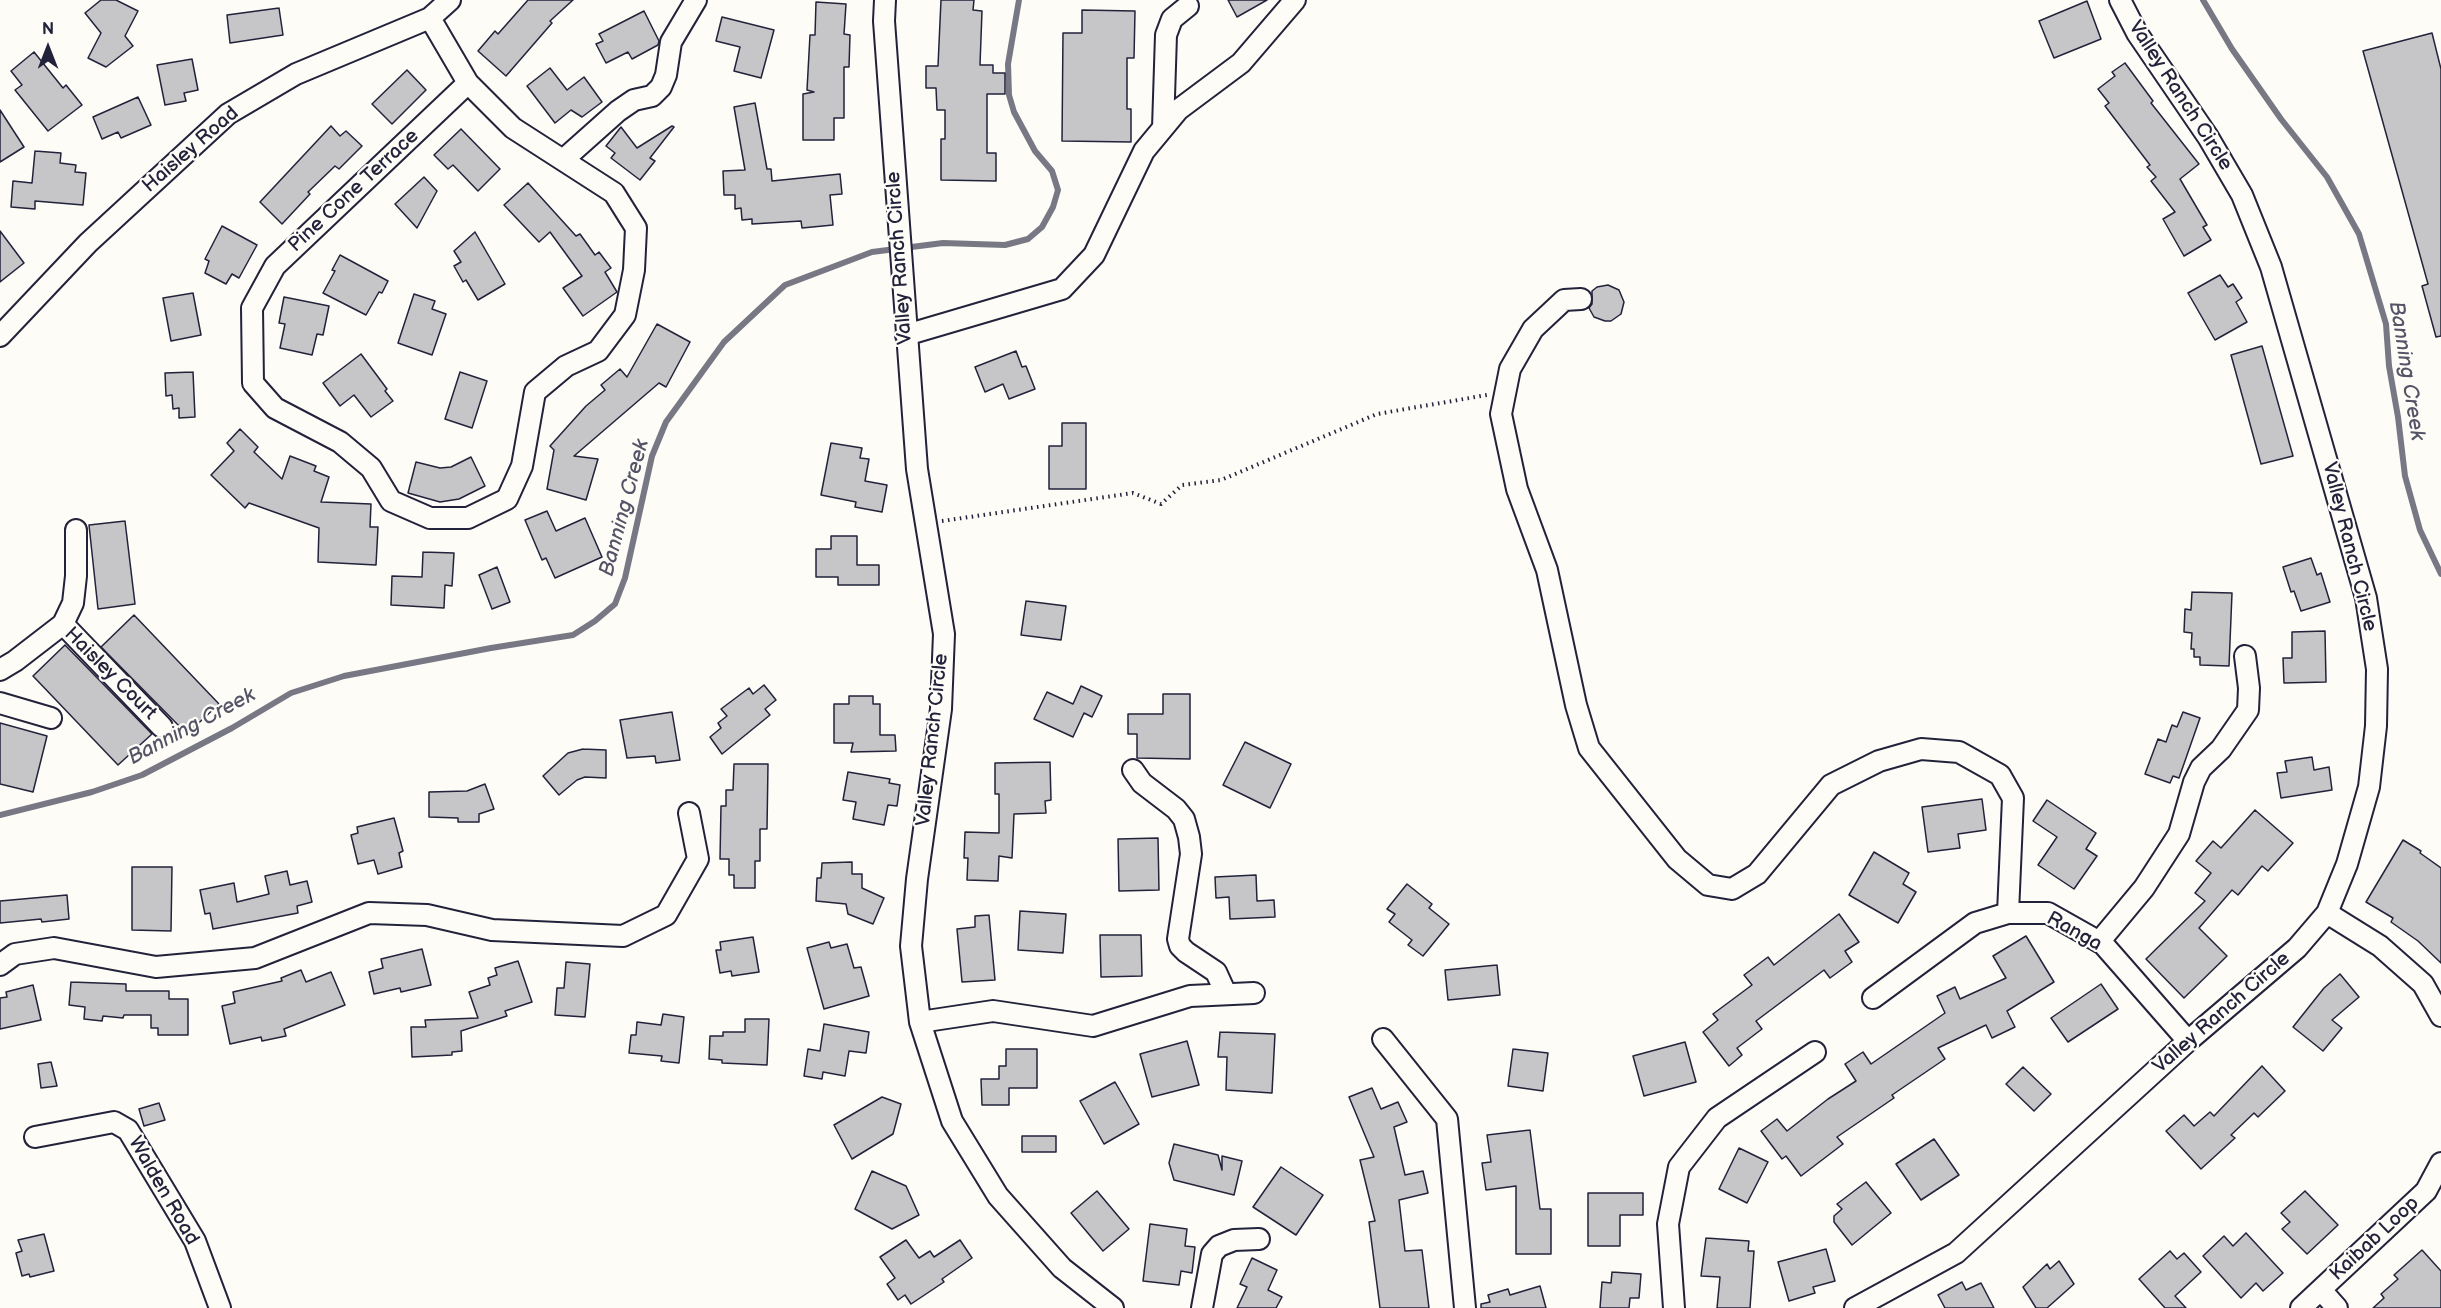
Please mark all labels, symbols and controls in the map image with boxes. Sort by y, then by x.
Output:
street label: Valley Ranch Circle [2123,17,2237,175]
north arrow [18,18,78,78]
text: N [42,20,54,39]
street label: Haisley Road [138,102,244,198]
street label: Pine Cone Terrace [284,124,424,258]
street label: Valley Ranch Circle [882,171,918,345]
water label: Banning Creek [2383,300,2429,442]
water label: Banning Creek [595,437,655,579]
street label: Valley Ranch Circle [2316,460,2382,634]
street label: Haisley Court [59,623,161,725]
street label: Valley Ranch Circle [912,652,954,828]
water label: Banning Creek [124,683,260,771]
street label: Ranga [2042,907,2106,957]
street label: Valley Ranch Circle [2149,947,2295,1079]
street label: Walden Road [122,1133,204,1249]
street label: Kaibab Loop [2325,1192,2425,1286]

